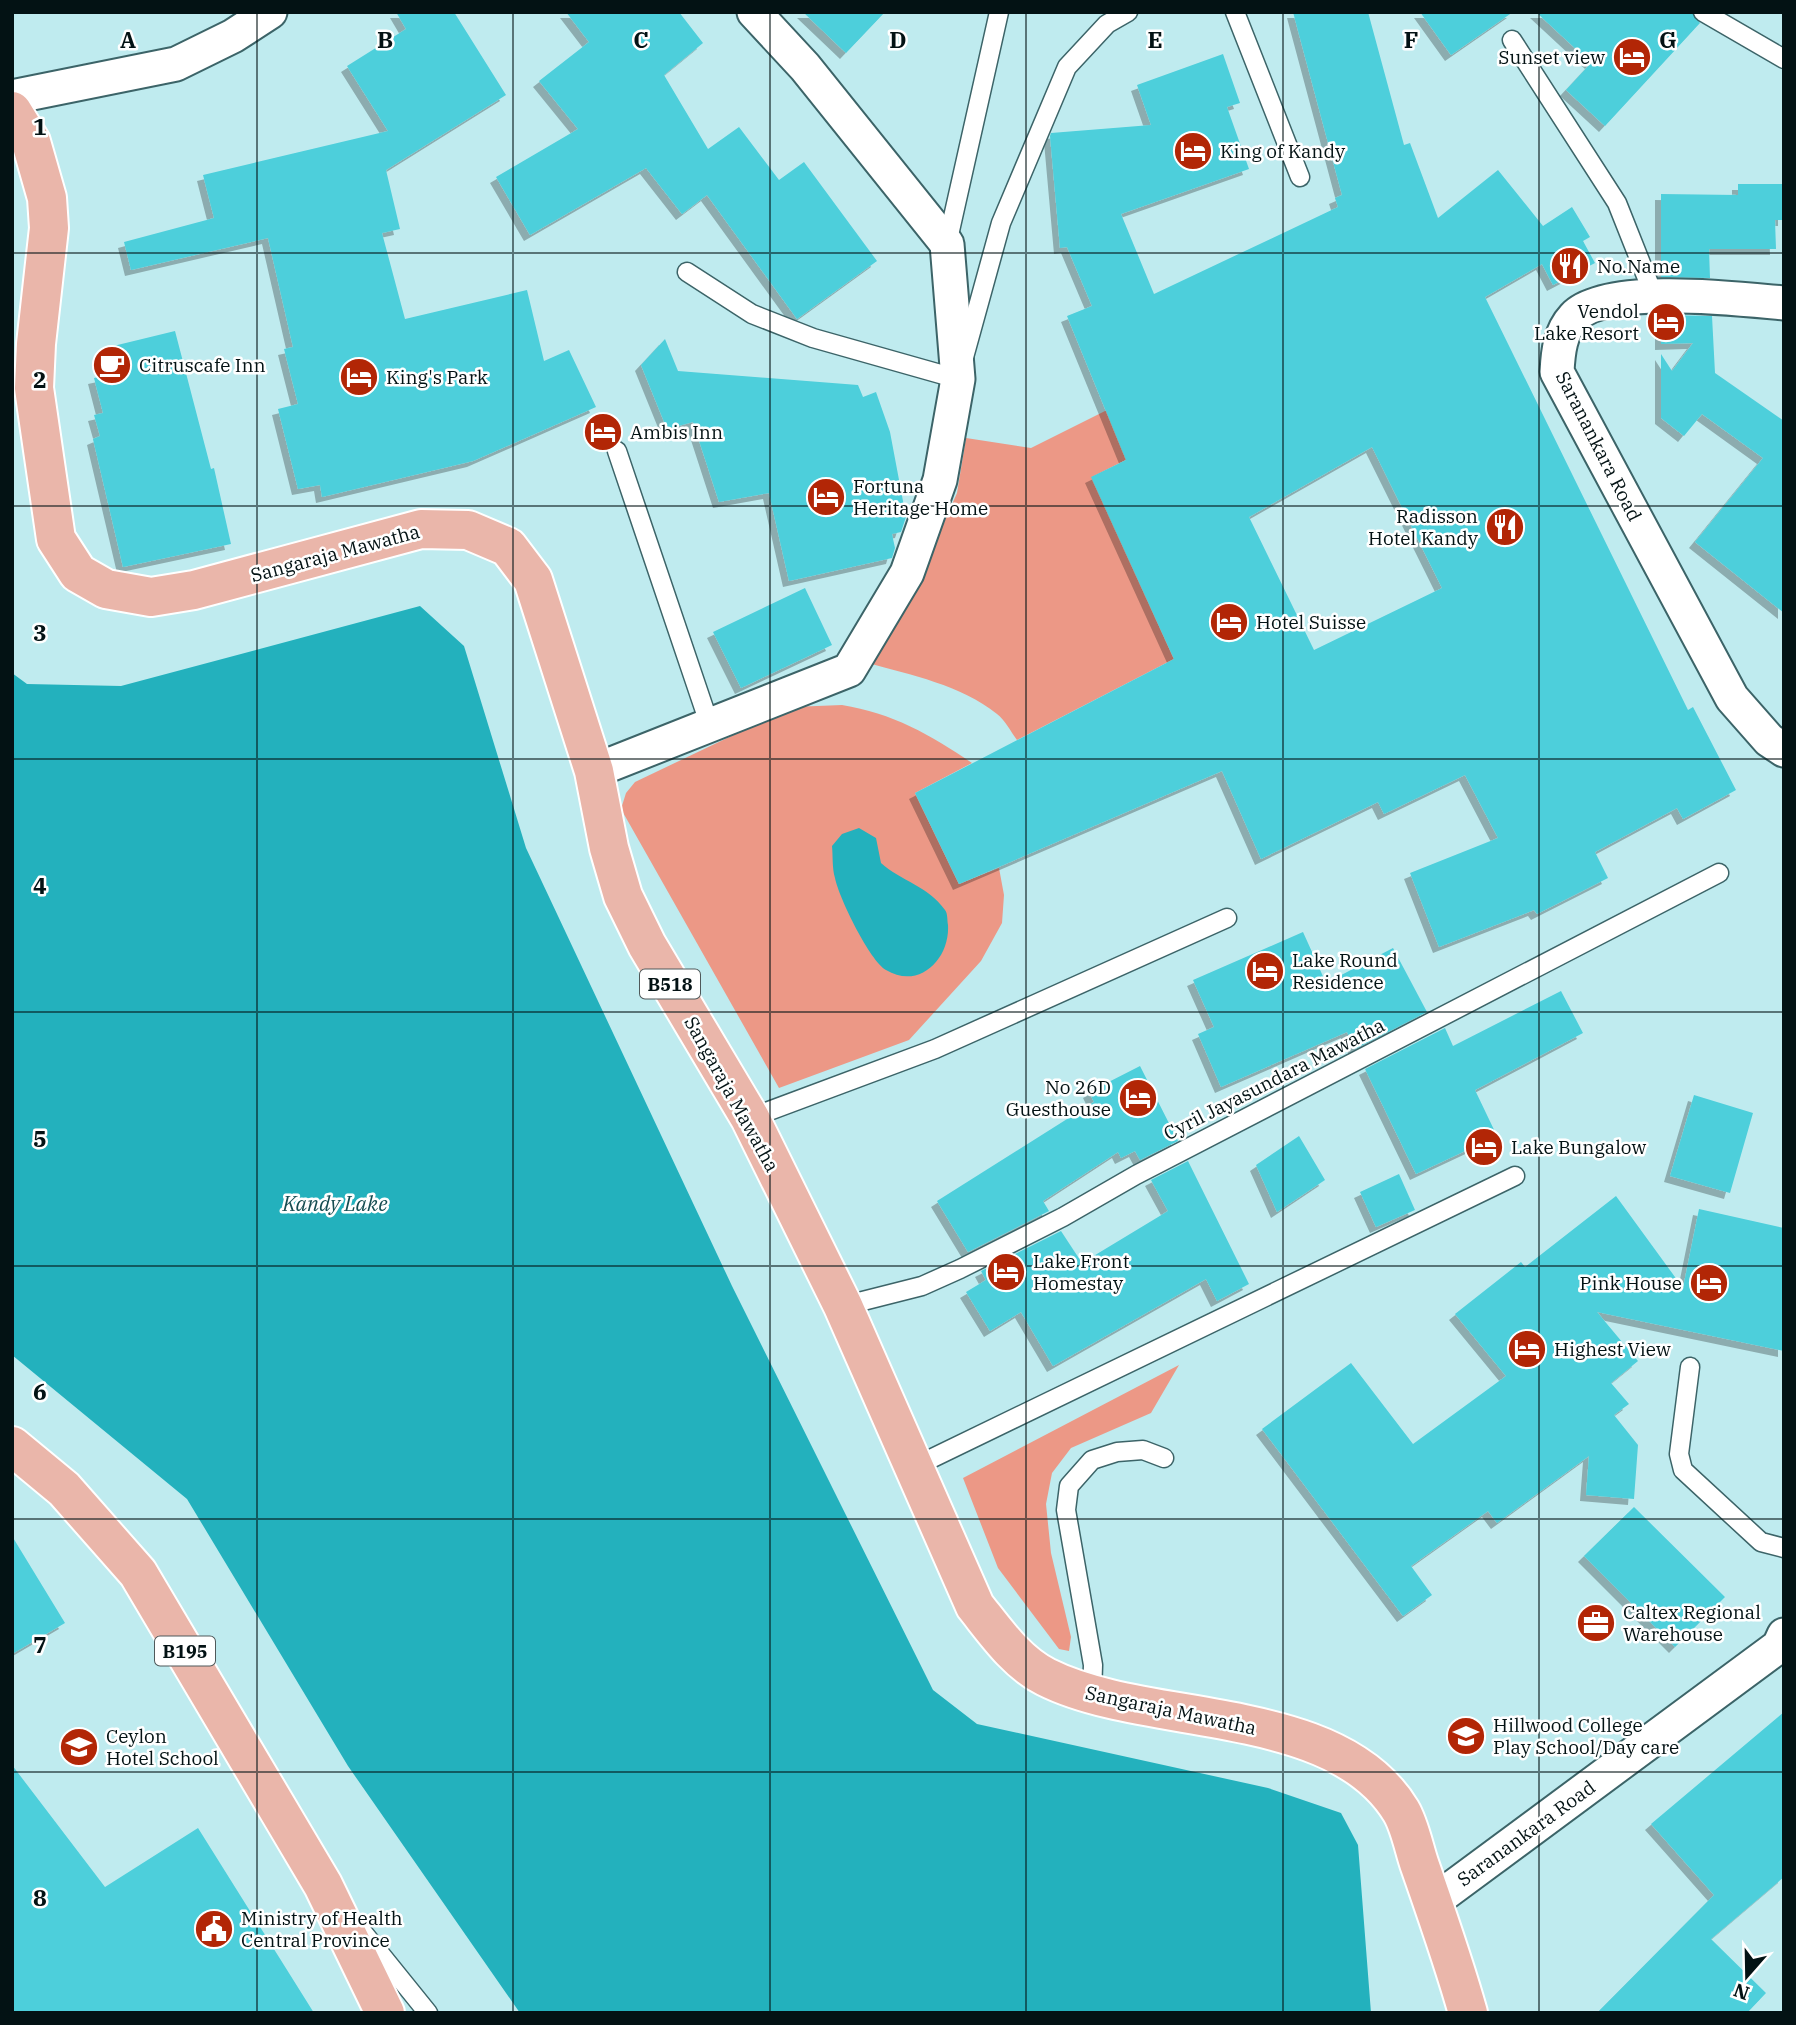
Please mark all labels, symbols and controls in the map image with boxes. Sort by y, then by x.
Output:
text: A [120,24,136,54]
text: B [377,24,393,54]
text: C [633,24,649,54]
text: D [889,24,907,54]
text: E [1147,24,1163,54]
text: F [1404,24,1418,54]
text: G [1659,24,1677,54]
hotel icon: Sunset view [1611,36,1653,78]
place label: Sunset view [1498,45,1605,69]
text: 1 [33,111,47,141]
hotel icon: King of Kandy [1172,130,1214,172]
place label: King of Kandy [1220,139,1346,163]
restaurant icon: No.Name [1549,245,1591,287]
place label: No.Name [1597,254,1680,278]
place label: Vendol Lake Resort [1534,299,1639,345]
hotel icon: Vendol Lake Resort [1645,301,1687,343]
cafe icon: Citruscafe Inn [91,344,133,386]
place label: Citruscafe Inn [139,353,266,377]
hotel icon: King's Park [338,356,380,398]
text: 2 [33,364,47,394]
place label: King's Park [386,365,488,389]
street label: Saranankara Road [1551,367,1647,525]
hotel icon: Ambis Inn [582,411,624,453]
place label: Ambis Inn [630,420,723,444]
place label: Fortuna Heritage Home [853,474,988,520]
hotel icon: Fortuna Heritage Home [805,476,847,518]
place label: Radisson Hotel Kandy [1368,504,1479,550]
restaurant icon: Radisson Hotel Kandy [1484,506,1526,548]
street label: Sangaraja Mawatha [248,519,422,587]
hotel icon: Hotel Suisse [1208,601,1250,643]
place label: Hotel Suisse [1256,610,1366,634]
text: 3 [33,617,47,647]
text: 4 [33,870,47,900]
place label: Lake Round Residence [1292,948,1398,994]
hotel icon: Lake Round Residence [1244,950,1286,992]
road number: B518 [640,970,700,999]
street label: Sangaraja Mawatha [679,1012,785,1176]
street label: Cyril Jayasundara Mawatha [1159,1013,1389,1145]
place label: No 26D Guesthouse [1006,1075,1111,1121]
hotel icon: No 26D Guesthouse [1117,1077,1159,1119]
text: 5 [33,1123,47,1153]
hotel icon: Lake Bungalow [1463,1126,1505,1168]
place label: Lake Bungalow [1511,1135,1646,1159]
water label: Kandy Lake [281,1189,388,1217]
place label: Lake Front Homestay [1033,1249,1130,1295]
hotel icon: Lake Front Homestay [985,1251,1027,1293]
hotel icon: Pink House [1688,1262,1730,1304]
place label: Pink House [1580,1271,1682,1295]
hotel icon: Highest View [1506,1328,1548,1370]
place label: Highest View [1554,1337,1671,1361]
text: 6 [33,1376,47,1406]
place label: Caltex Regional Warehouse [1623,1600,1761,1646]
office icon: Caltex Regional Warehouse [1575,1602,1617,1644]
text: 7 [33,1629,47,1659]
road number: B195 [155,1636,215,1666]
street label: Sangaraja Mawatha [1083,1680,1259,1740]
place label: Hillwood College Play School/Day care [1493,1713,1679,1759]
school or university icon: Hillwood College Play School/Day care [1445,1715,1487,1757]
place label: Ceylon Hotel School [106,1724,219,1770]
school or university icon: Ceylon Hotel School [58,1726,100,1768]
street label: Saranankara Road [1452,1775,1600,1891]
text: 8 [33,1882,47,1912]
place label: Ministry of Health Central Province [241,1906,403,1952]
public building icon: Ministry of Health Central Province [193,1908,235,1950]
north arrow [1712,1941,1782,2011]
text: N [1730,1978,1752,2006]

